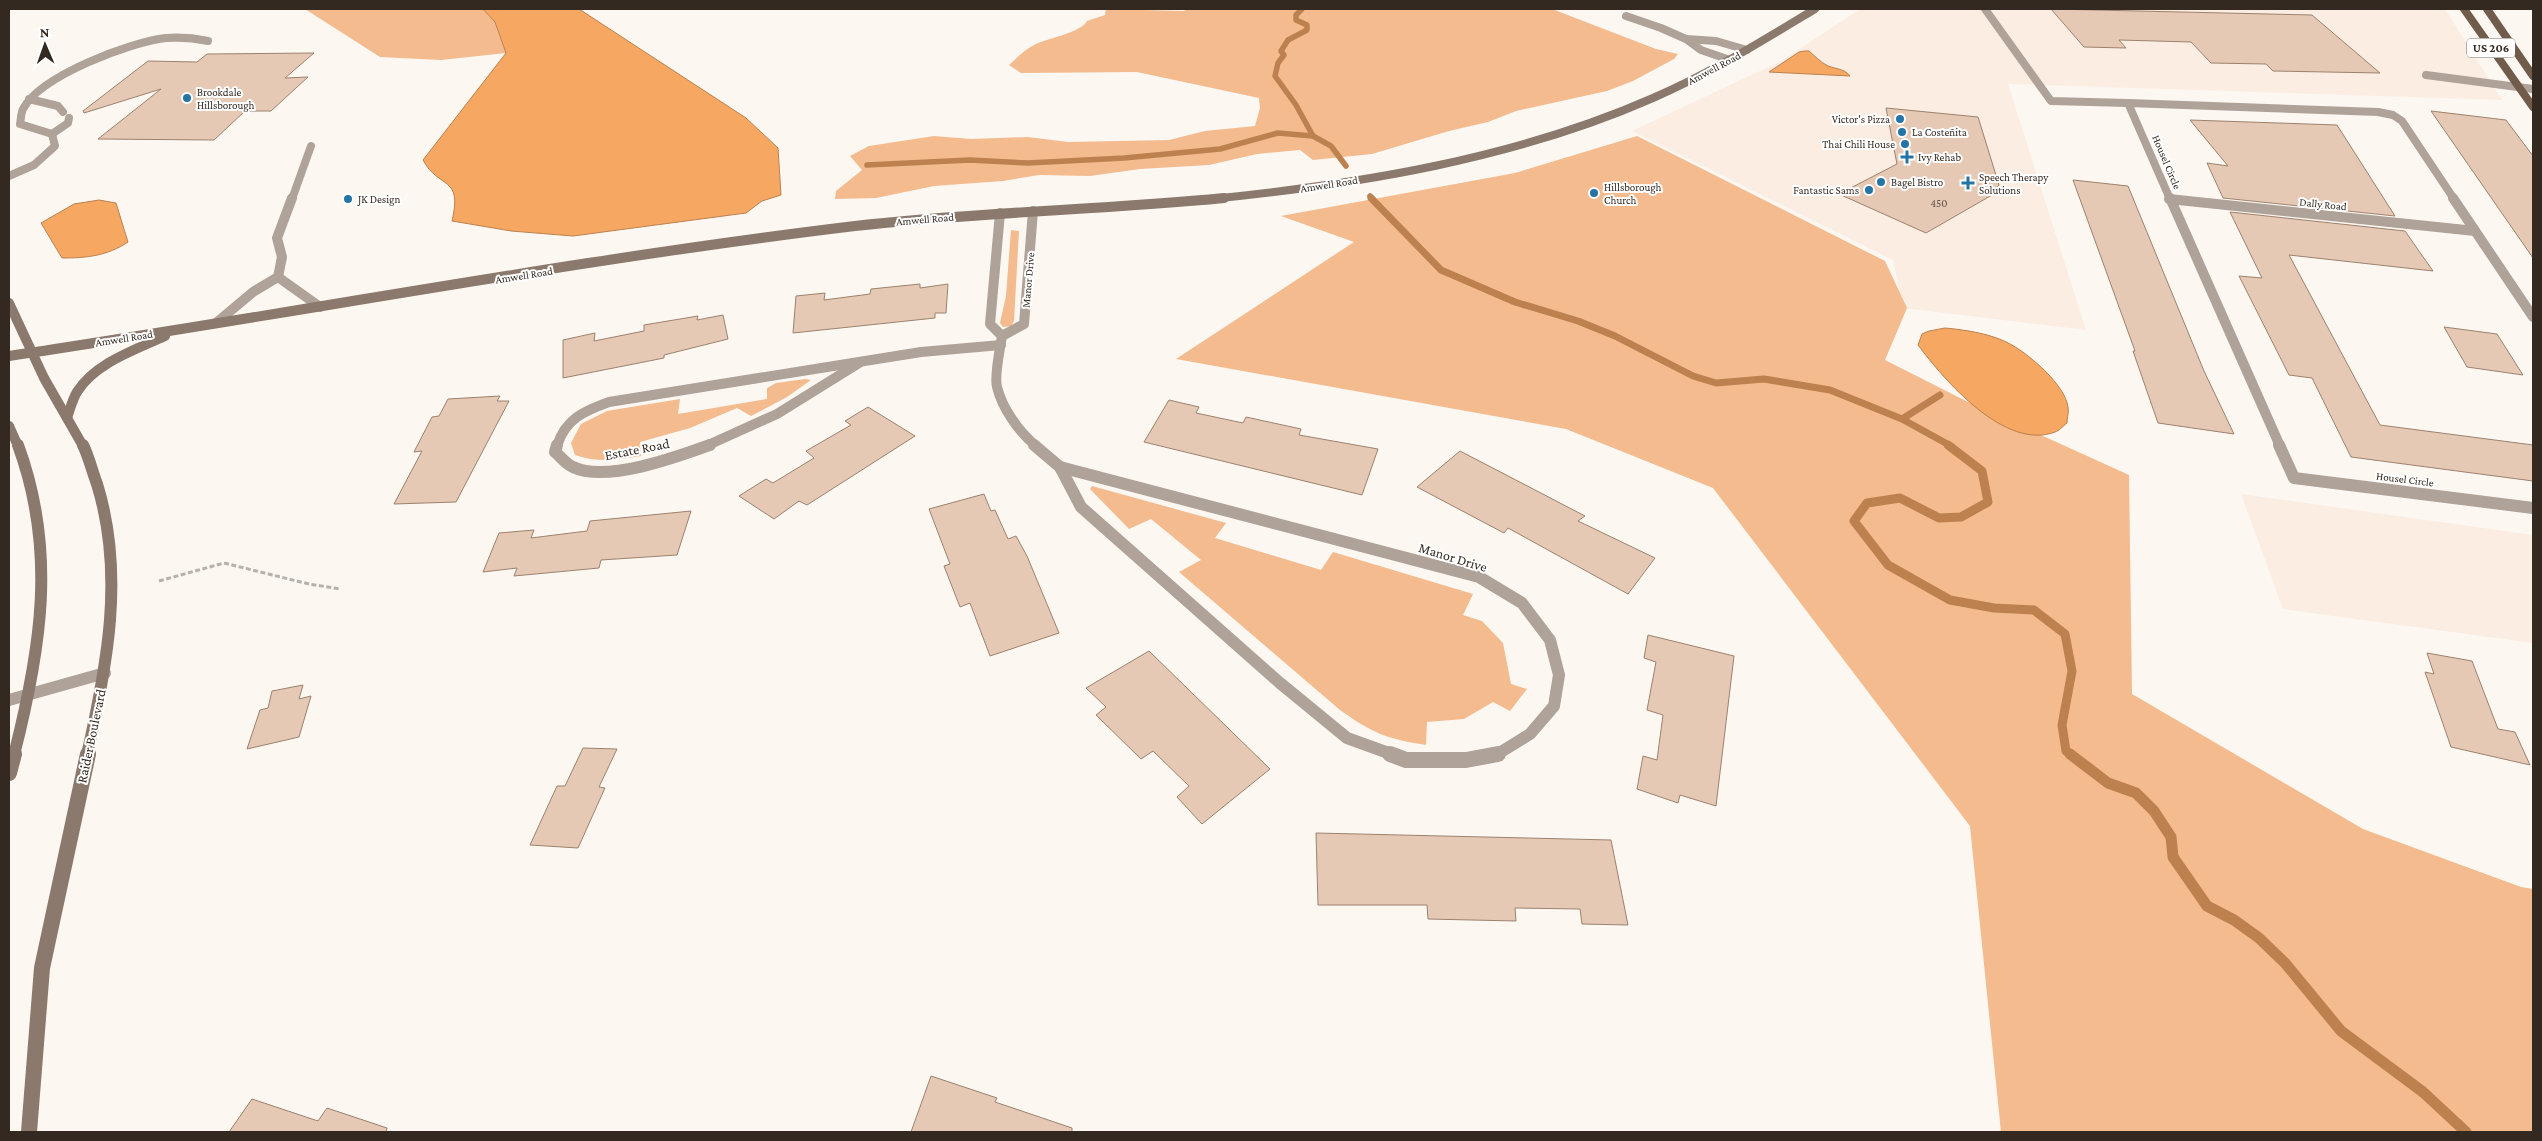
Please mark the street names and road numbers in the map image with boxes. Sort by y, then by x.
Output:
road number: US 206 [2467,38,2515,58]
street label: Amwell Road [1686,49,1743,87]
street label: Housel Circle [2150,133,2184,191]
street label: Amwell Road [1299,174,1359,194]
street label: Dally Road [2299,196,2348,213]
street label: Amwell Road [896,210,955,228]
street label: Manor Drive [1020,252,1036,308]
street label: Amwell Road [494,265,554,285]
street label: Amwell Road [94,328,154,348]
street label: Estate Road [603,435,671,463]
street label: Housel Circle [2376,470,2435,489]
street label: Manor Drive [1417,539,1489,575]
street label: Raider Boulevard [73,687,109,784]

